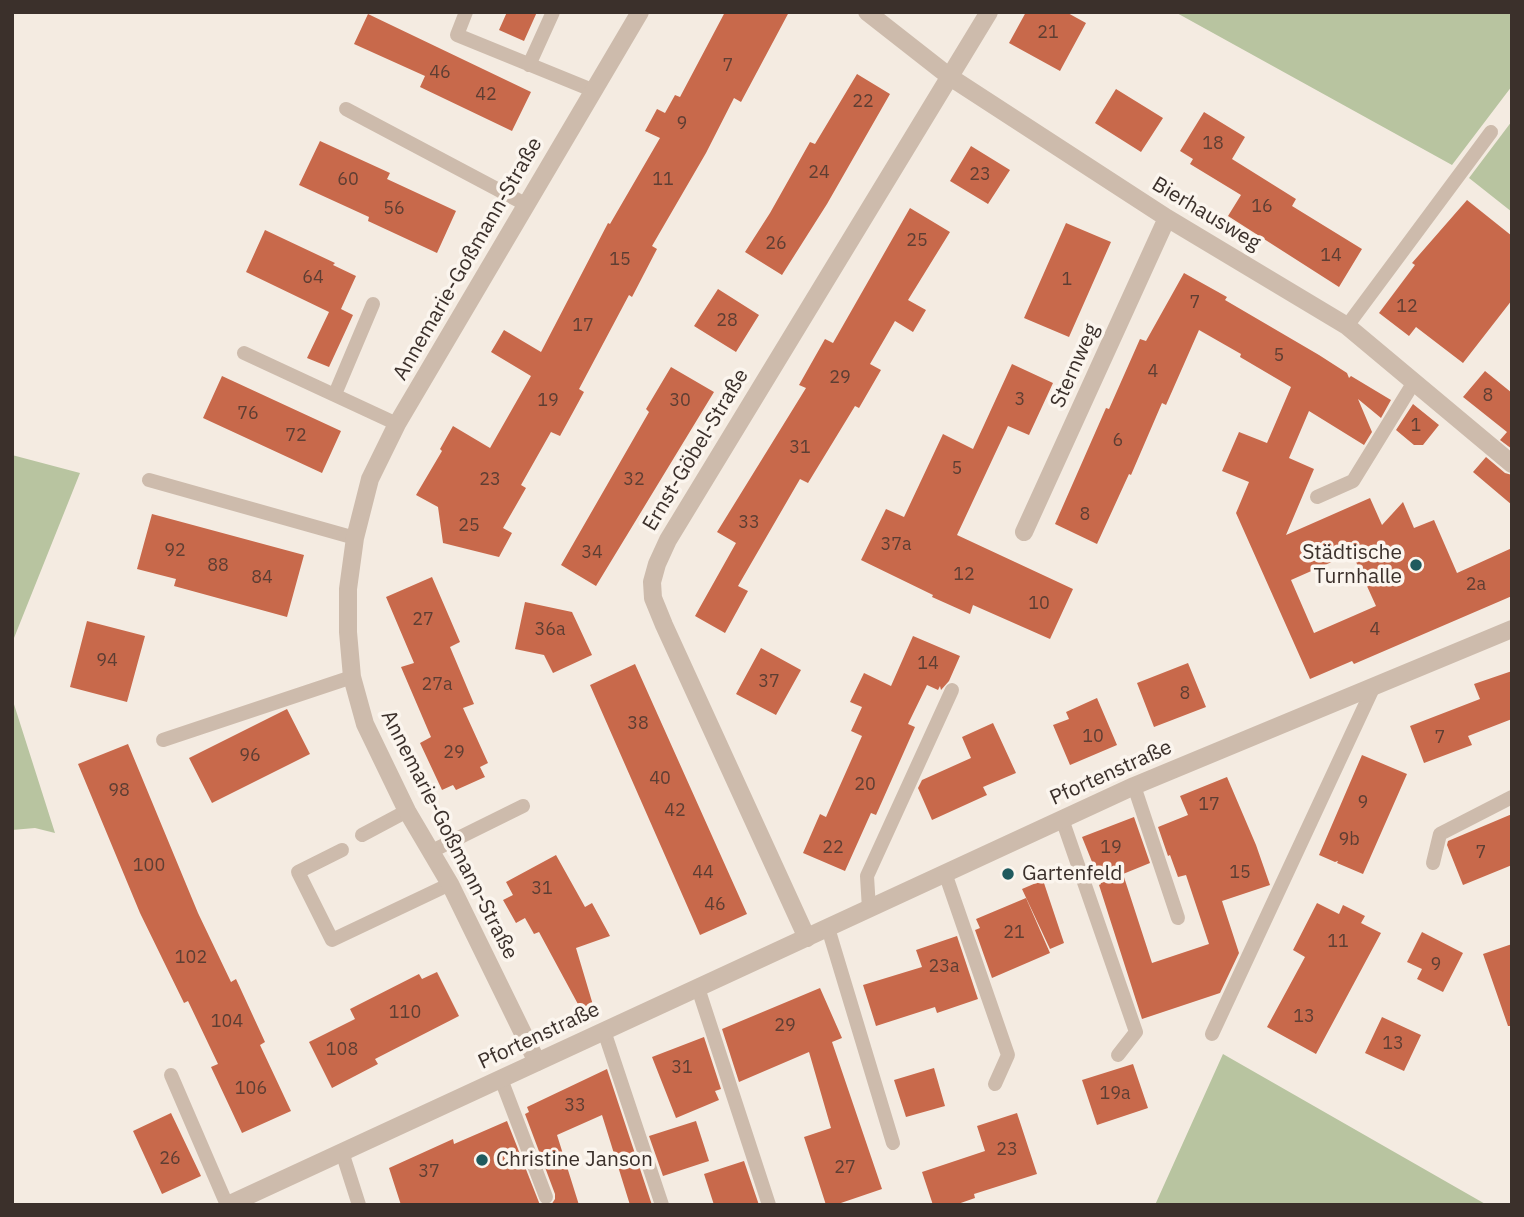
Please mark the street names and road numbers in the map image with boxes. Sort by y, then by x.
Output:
street label: Annemarie-Goßmann-Straße [388,133,548,385]
street label: Bierhausweg [1147,172,1265,256]
street label: Sternweg [1045,320,1105,412]
street label: Ernst-Göbel-Straße [638,364,754,536]
street label: Annemarie-Goßmann-Straße [375,706,523,964]
street label: Pfortenstraße [1046,735,1176,811]
street label: Pfortenstraße [474,997,604,1075]

